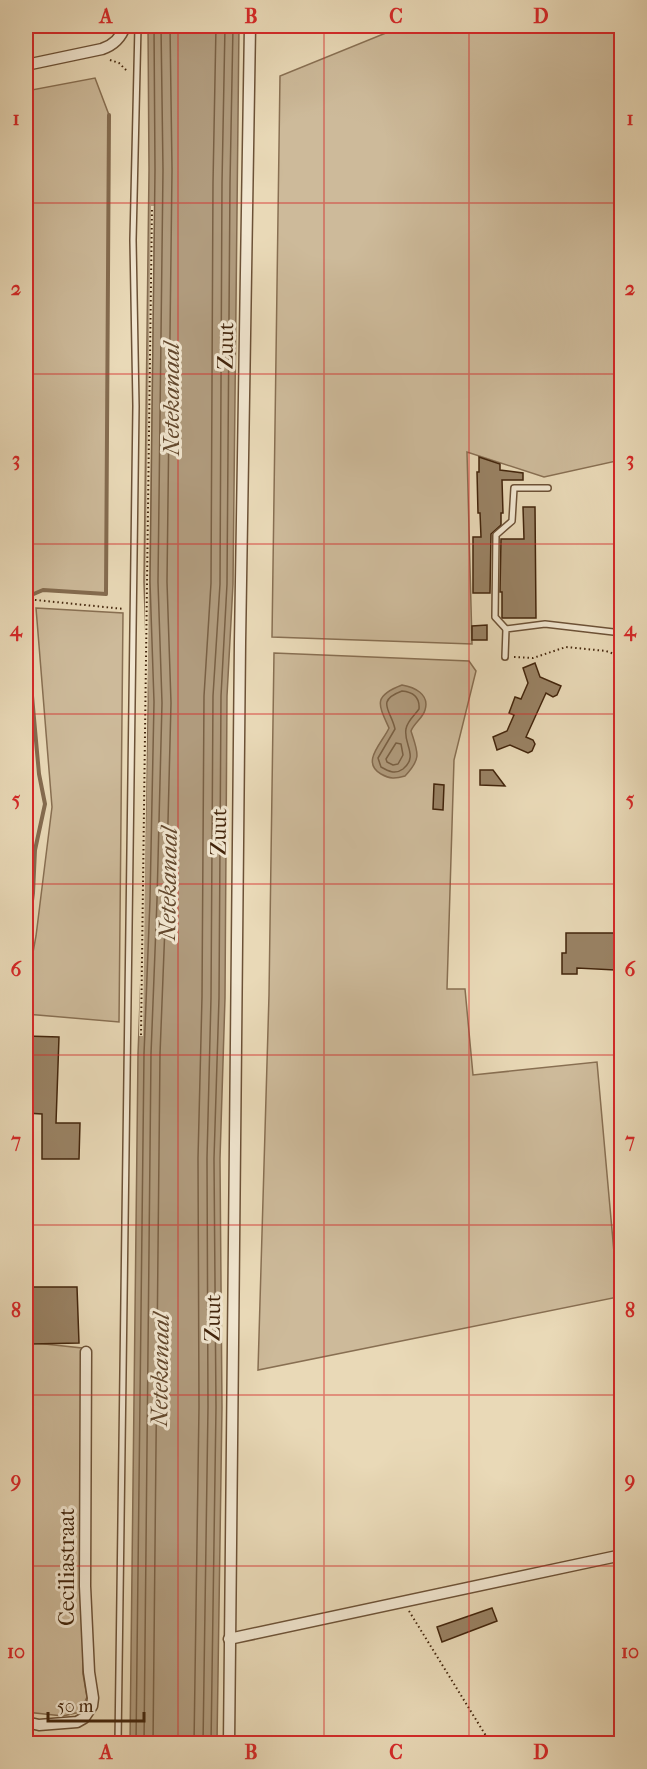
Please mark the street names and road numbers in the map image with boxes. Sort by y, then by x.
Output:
street label: Zuut [213,322,239,370]
street label: Zuut [206,808,232,856]
street label: Zuut [200,1294,226,1342]
street label: Ceciliastraat [54,1508,80,1626]

